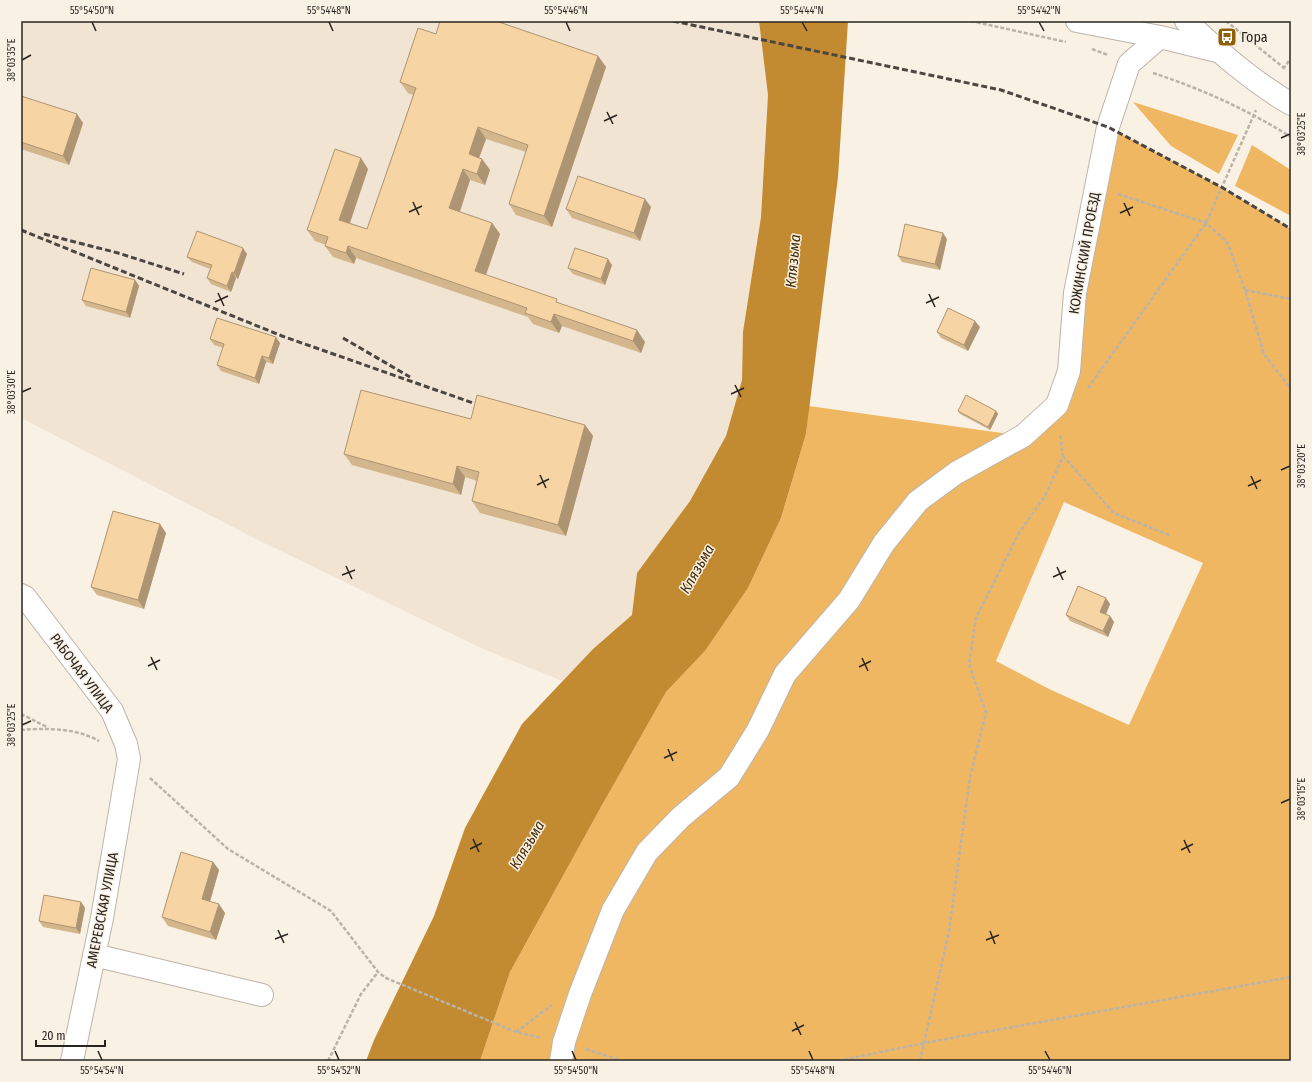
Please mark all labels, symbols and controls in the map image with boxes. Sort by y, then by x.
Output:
text: 55°54'50"N [70,5,114,17]
text: 55°54'48"N [307,5,351,17]
text: 55°54'46"N [544,5,588,17]
text: 55°54'44"N [780,5,824,17]
text: 55°54'42"N [1017,5,1061,17]
bus stop icon: Гора [1216,26,1238,48]
place label: Гора [1241,29,1268,46]
text: 38°03'35"E [6,38,18,82]
text: 38°03'25"E [1296,112,1308,156]
street label: КОЖИНСКИЙ ПРОЕЗД [1065,191,1104,315]
water label: Клязьма [782,233,804,289]
text: 38°03'30"E [6,370,18,414]
text: 38°03'20"E [1296,444,1308,488]
water label: Клязьма [676,541,718,597]
street label: РАБОЧАЯ УЛИЦА [46,630,117,717]
text: 38°03'25"E [6,703,18,747]
text: 38°03'15"E [1296,777,1308,820]
water label: Клязьма [505,817,549,873]
street label: АМЕРЕВСКАЯ УЛИЦА [83,850,122,969]
scale bar [36,1022,105,1048]
text: 20 m [42,1029,66,1043]
text: 55°54'54"N [80,1065,124,1077]
text: 55°54'52"N [317,1065,361,1077]
text: 55°54'50"N [554,1065,598,1077]
text: 55°54'48"N [791,1065,835,1077]
text: 55°54'46"N [1028,1065,1072,1077]

